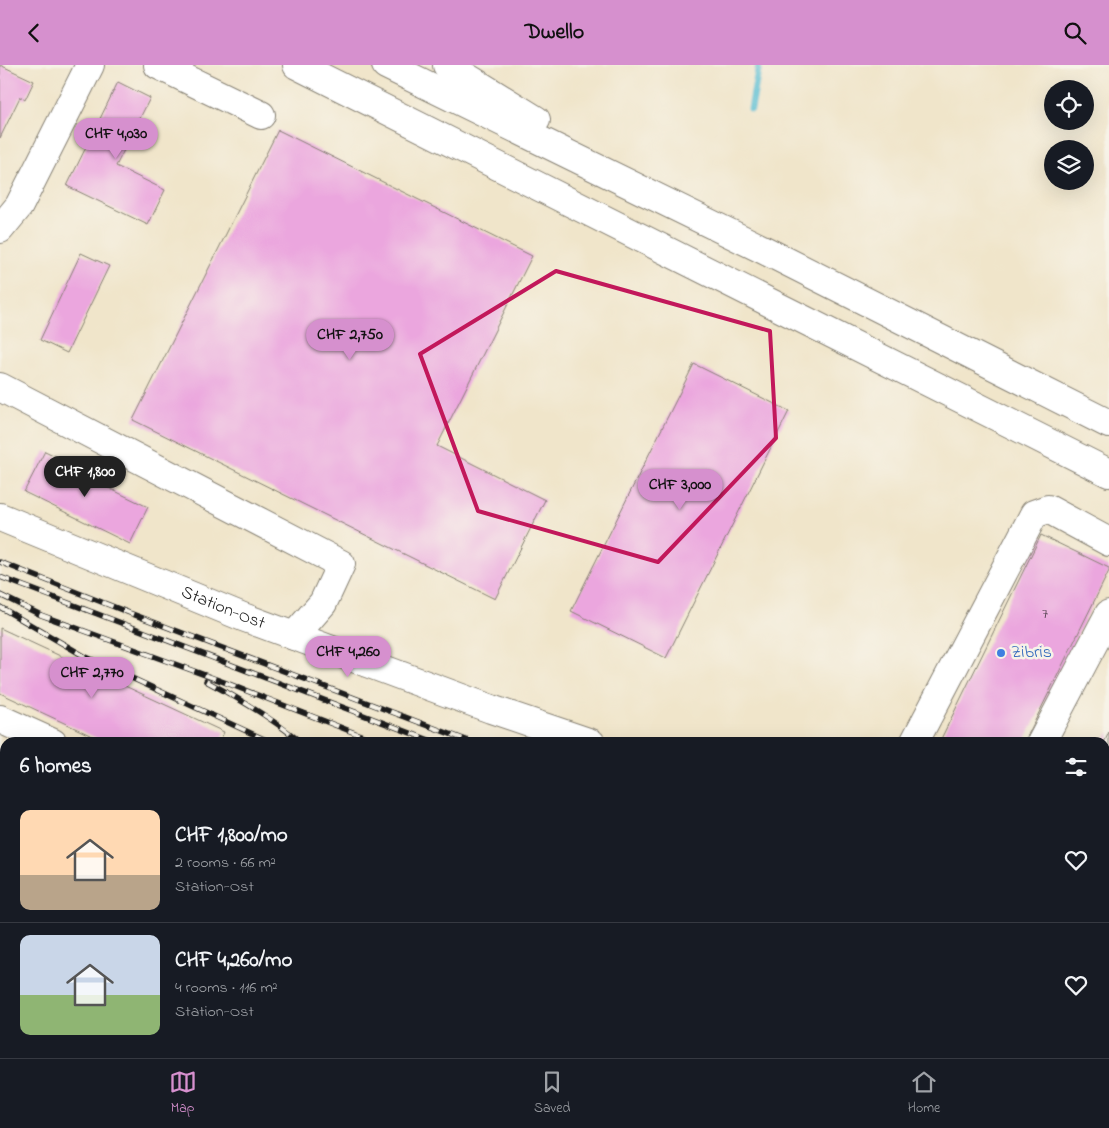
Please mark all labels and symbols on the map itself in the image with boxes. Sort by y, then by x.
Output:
pin: CHF 4,030 [59,117,173,160]
pin: CHF 2,750 [293,319,407,361]
pin: CHF 1,800 [28,455,142,498]
pin: CHF 3,000 [623,469,737,511]
street label: Station-Ost [177,580,269,637]
house number: 7 [1042,603,1048,625]
pin: CHF 4,260 [291,635,405,678]
place label: Zibris [1011,640,1052,666]
marker: Zibris [995,647,1007,659]
pin: CHF 2,770 [35,657,149,699]

